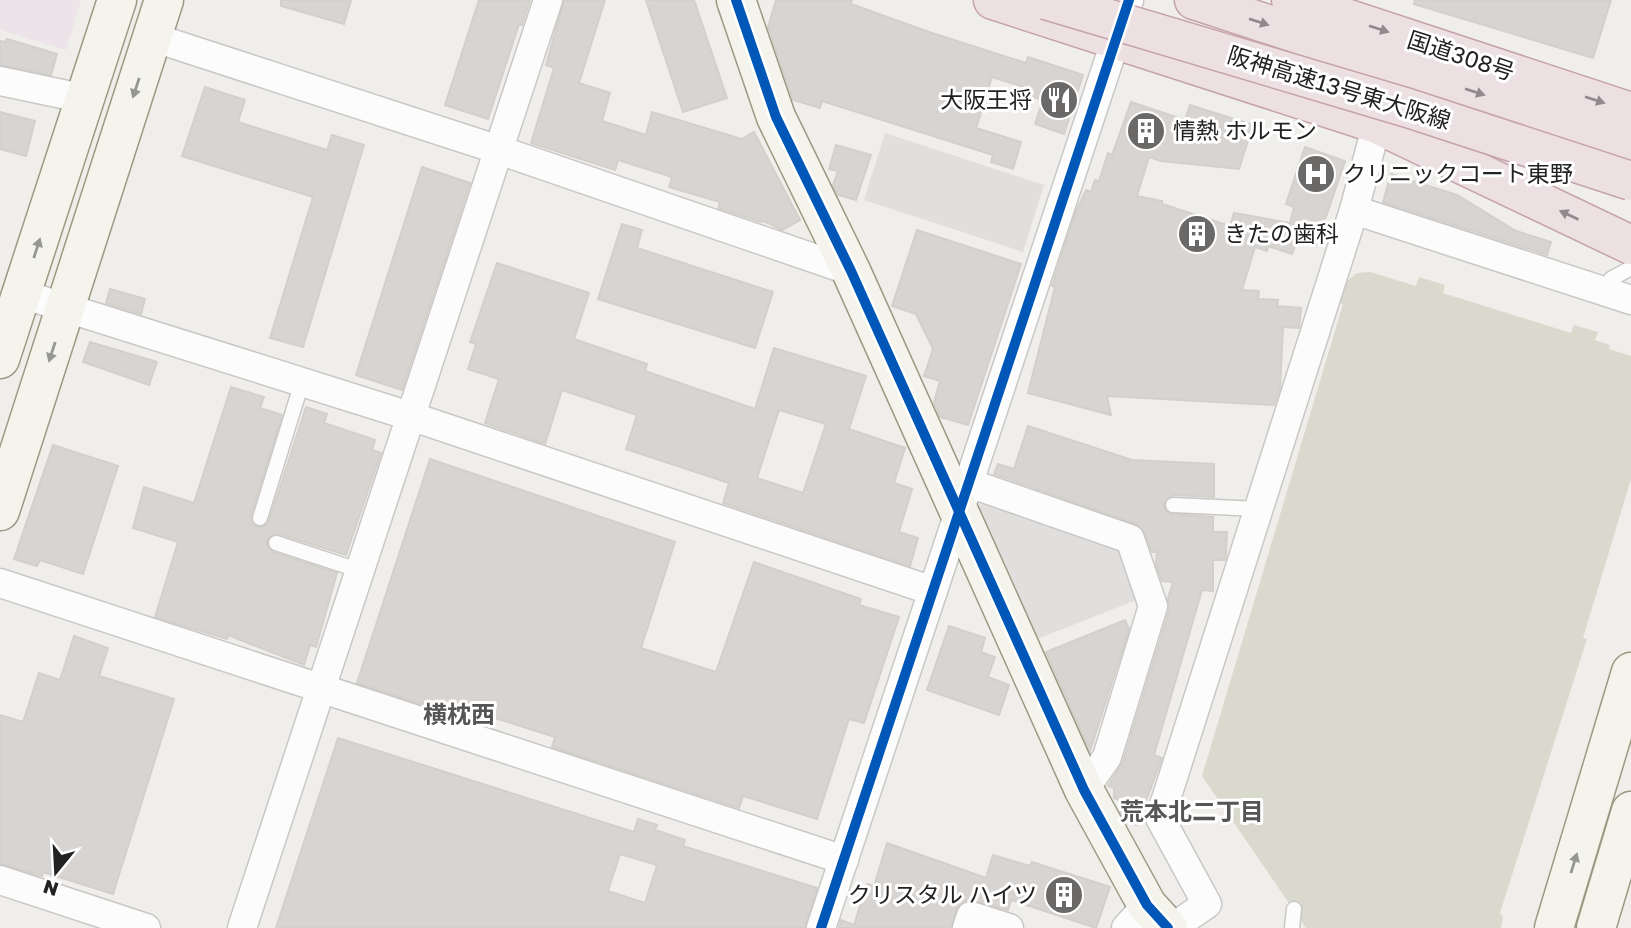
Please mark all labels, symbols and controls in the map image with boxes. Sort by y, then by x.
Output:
one-way arrow [1248,17,1269,28]
one-way arrow [1369,24,1390,34]
street label: 国道308号 [1404,25,1518,85]
street label: 阪神高速13号東大阪線 [1224,40,1454,134]
one-way arrow [130,78,141,99]
restaurant icon: 大阪王将 [1038,79,1080,121]
place label: 大阪王将 [940,85,1032,113]
one-way arrow [1465,88,1486,98]
one-way arrow [1585,95,1606,106]
building icon: 情熱 ホルモン [1125,110,1167,152]
place label: 情熱 ホルモン [1173,116,1317,144]
hospital icon: クリニックコート東野 [1295,153,1337,195]
place label: クリニックコート東野 [1343,159,1573,187]
one-way arrow [1559,210,1579,221]
building icon: きたの歯科 [1176,213,1218,255]
place label: きたの歯科 [1224,219,1339,247]
one-way arrow [32,237,43,258]
one-way arrow [46,341,57,362]
district label: 横枕西 [423,699,495,728]
district label: 荒本北二丁目 [1120,796,1264,825]
north arrow [21,837,91,907]
one-way arrow [1570,852,1580,873]
building icon: クリスタル ハイツ [1043,874,1085,916]
text: N [40,875,61,902]
place label: クリスタル ハイツ [848,880,1037,908]

